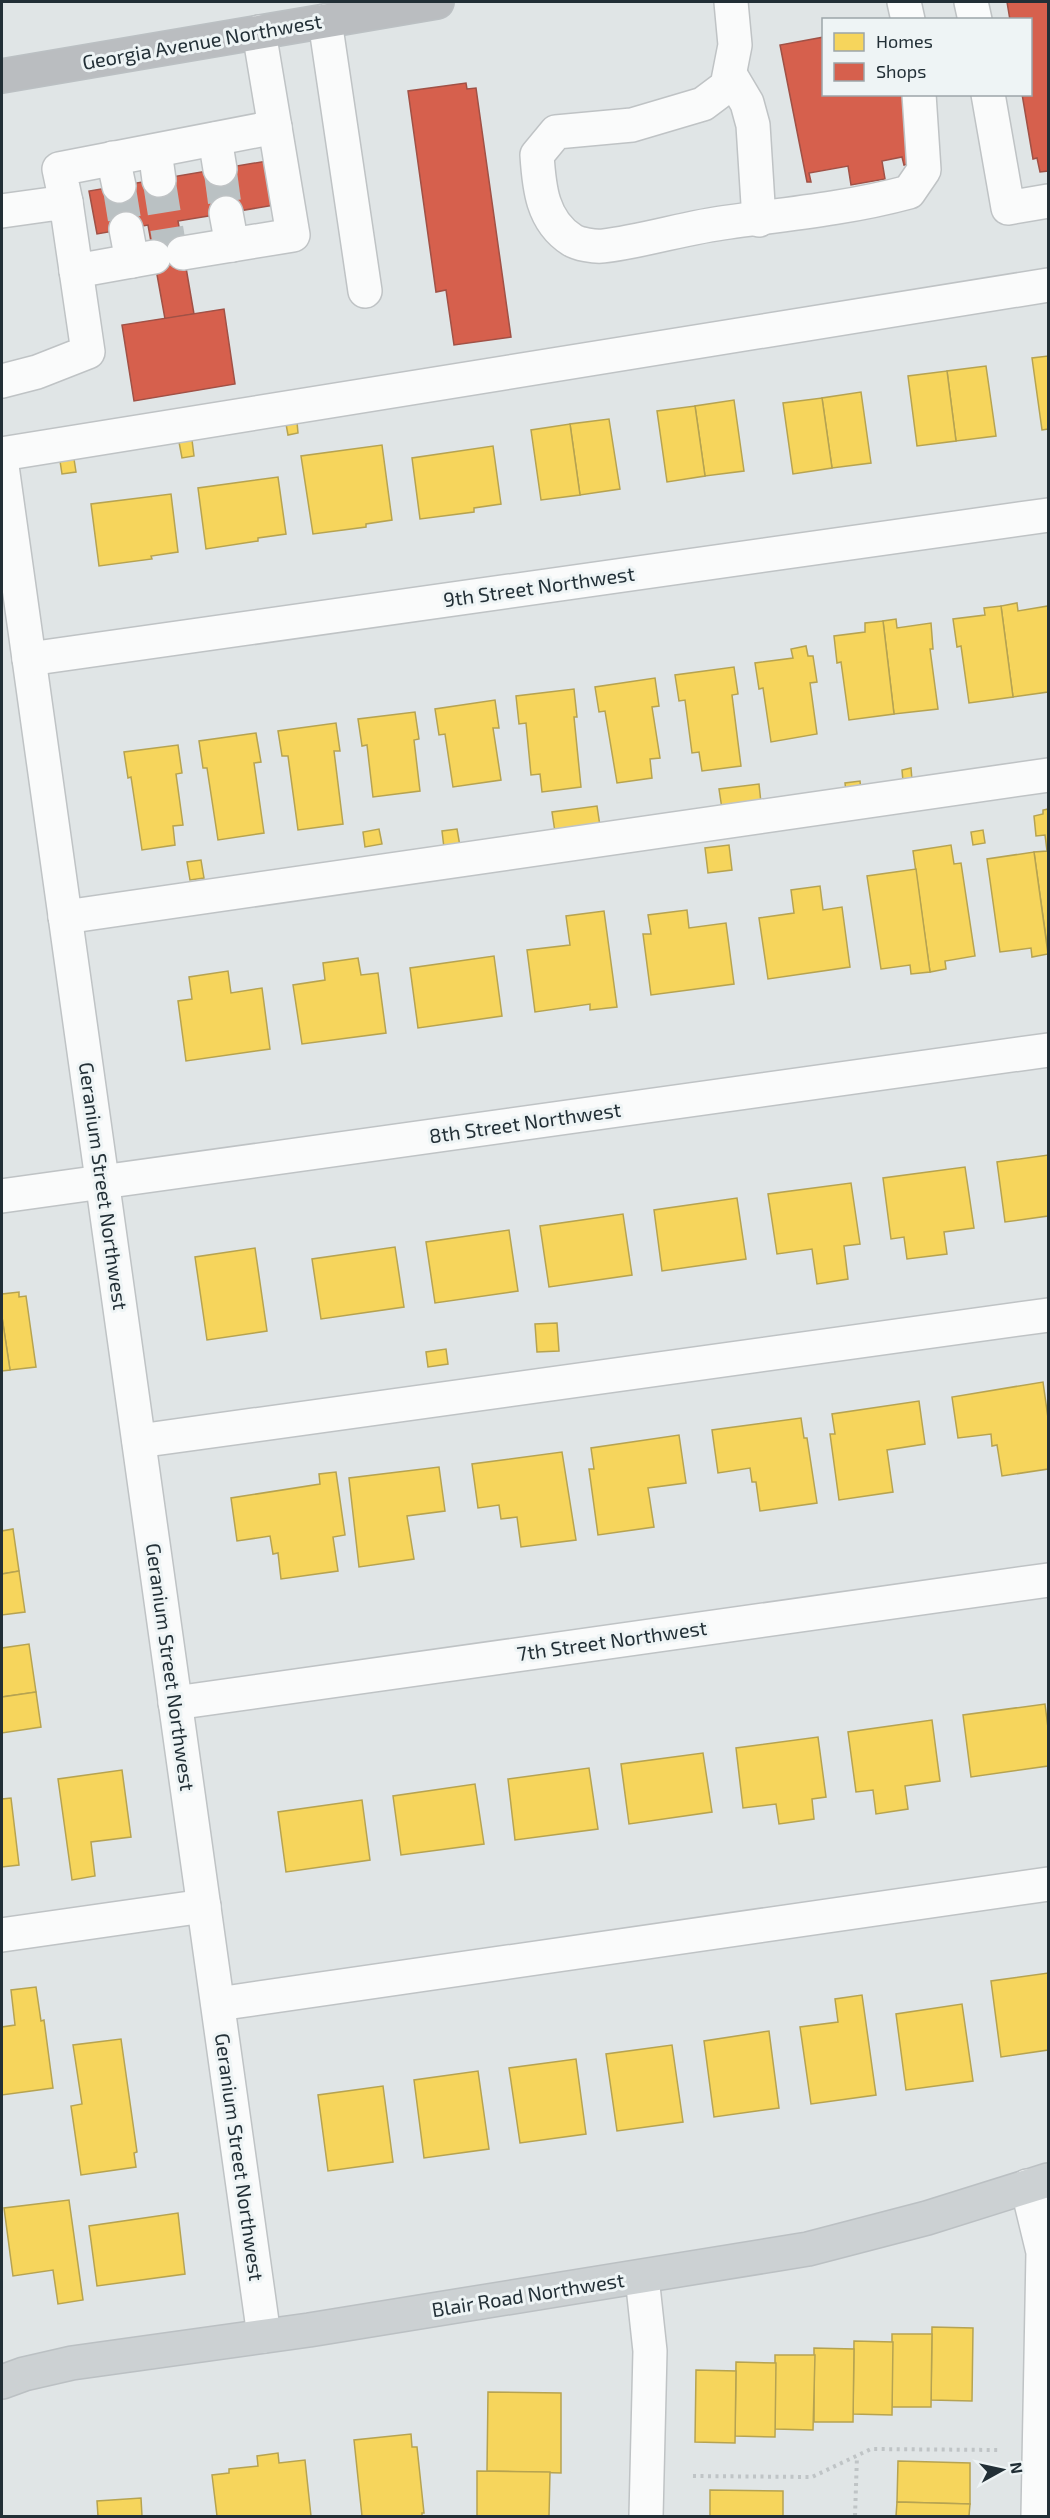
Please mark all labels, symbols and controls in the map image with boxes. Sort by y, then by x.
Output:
street label: Georgia Avenue Northwest [80,8,324,74]
legend [822,18,1032,96]
text: Homes [876,30,933,52]
text: Shops [876,60,926,82]
street label: 9th Street Northwest [442,561,636,611]
street label: Geranium Street Northwest [75,1060,133,1312]
street label: 8th Street Northwest [427,1097,623,1147]
street label: Geranium Street Northwest [142,1541,200,1793]
street label: 7th Street Northwest [515,1615,709,1665]
street label: Geranium Street Northwest [211,2031,269,2283]
street label: Blair Road Northwest [430,2267,626,2321]
north arrow [972,2440,1032,2500]
text: N [1007,2461,1028,2475]

